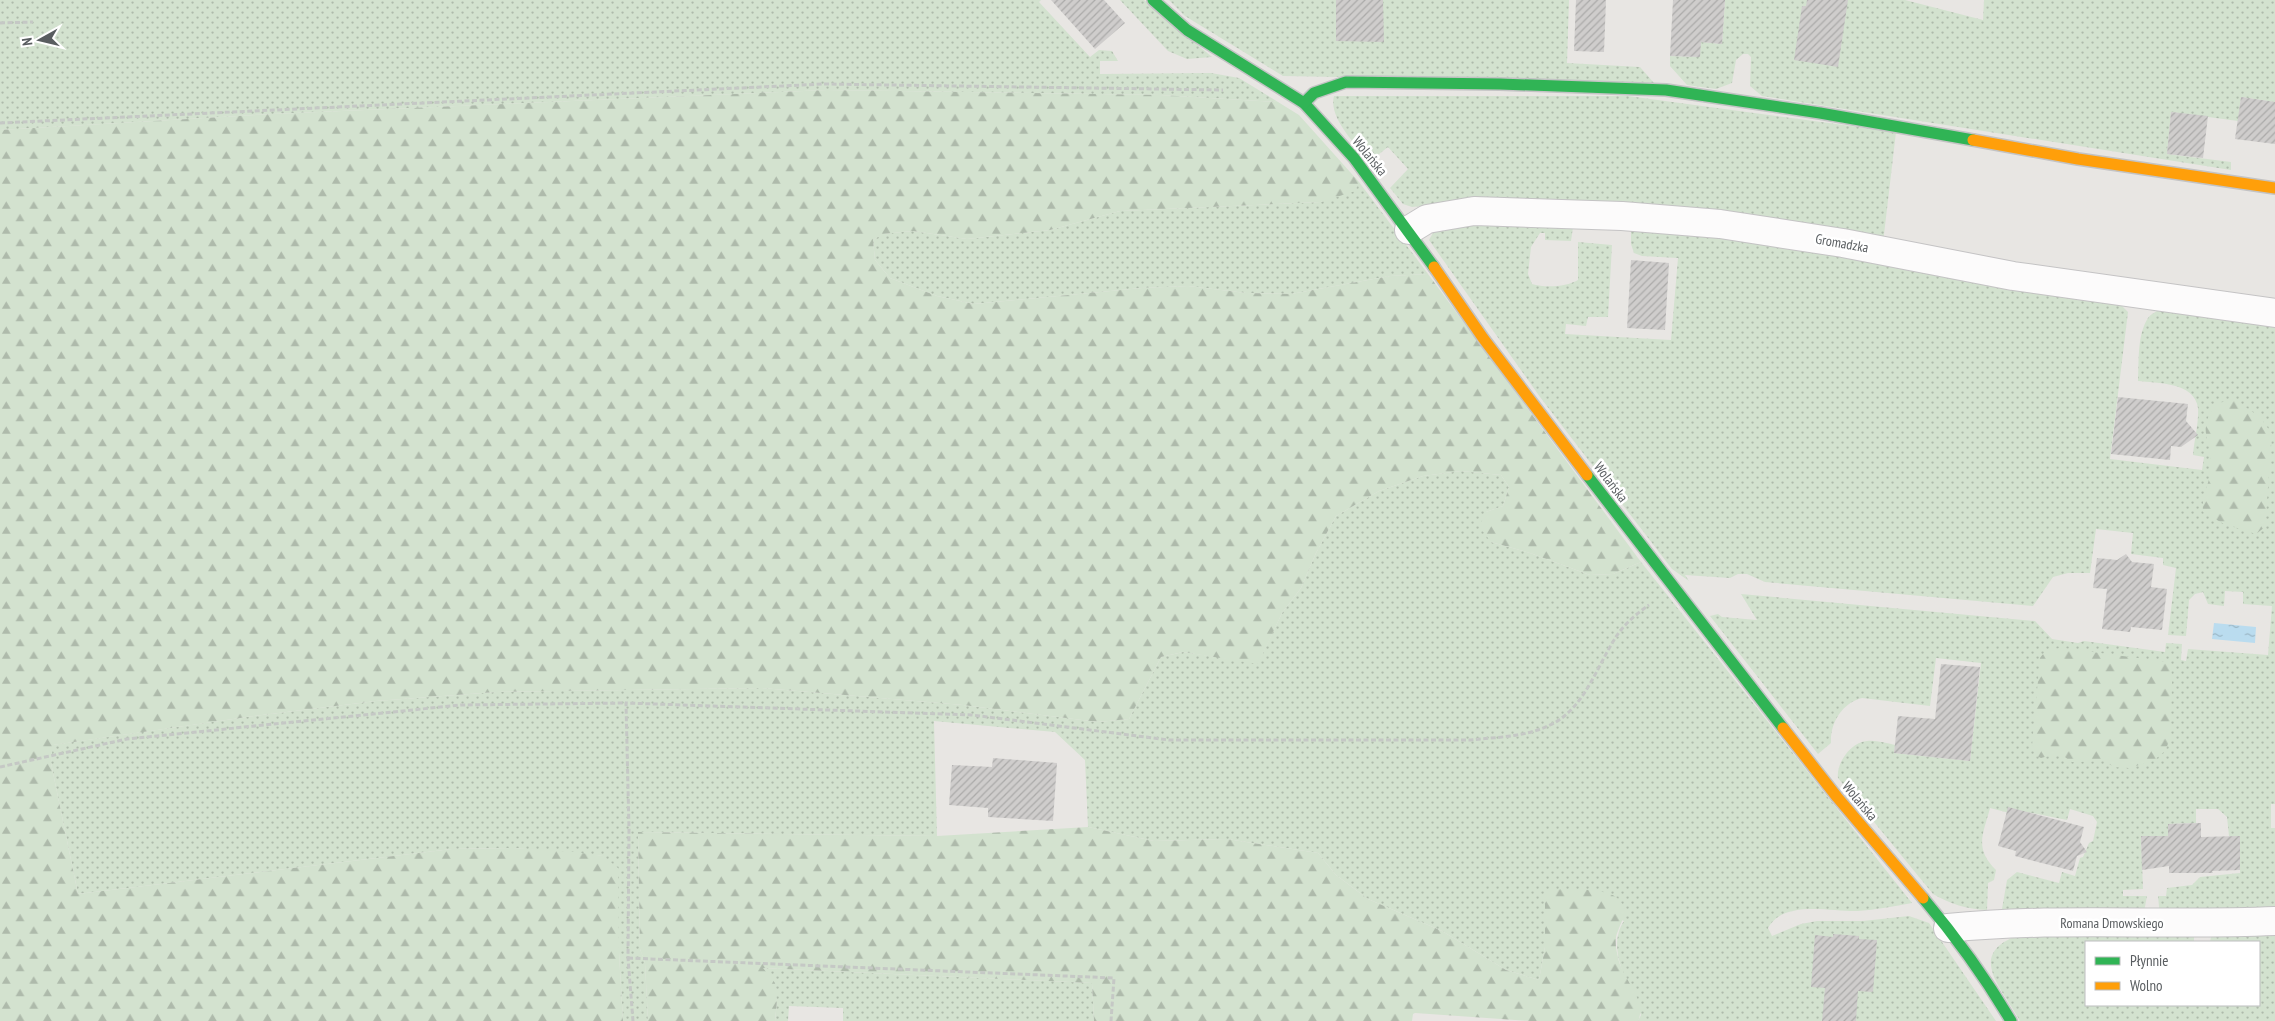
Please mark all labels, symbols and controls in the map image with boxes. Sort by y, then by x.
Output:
north arrow [15,15,65,65]
text: N [18,37,37,47]
street label: Wolańska [1349,133,1391,179]
street label: Gromadzka [1814,229,1870,257]
street label: Wolańska [1590,458,1632,506]
street label: Wolańska [1838,778,1882,824]
street label: Romana Dmowskiego [2060,914,2164,932]
legend [2085,941,2260,1006]
text: Płynnie [2130,951,2169,970]
text: Wolno [2130,976,2163,995]

